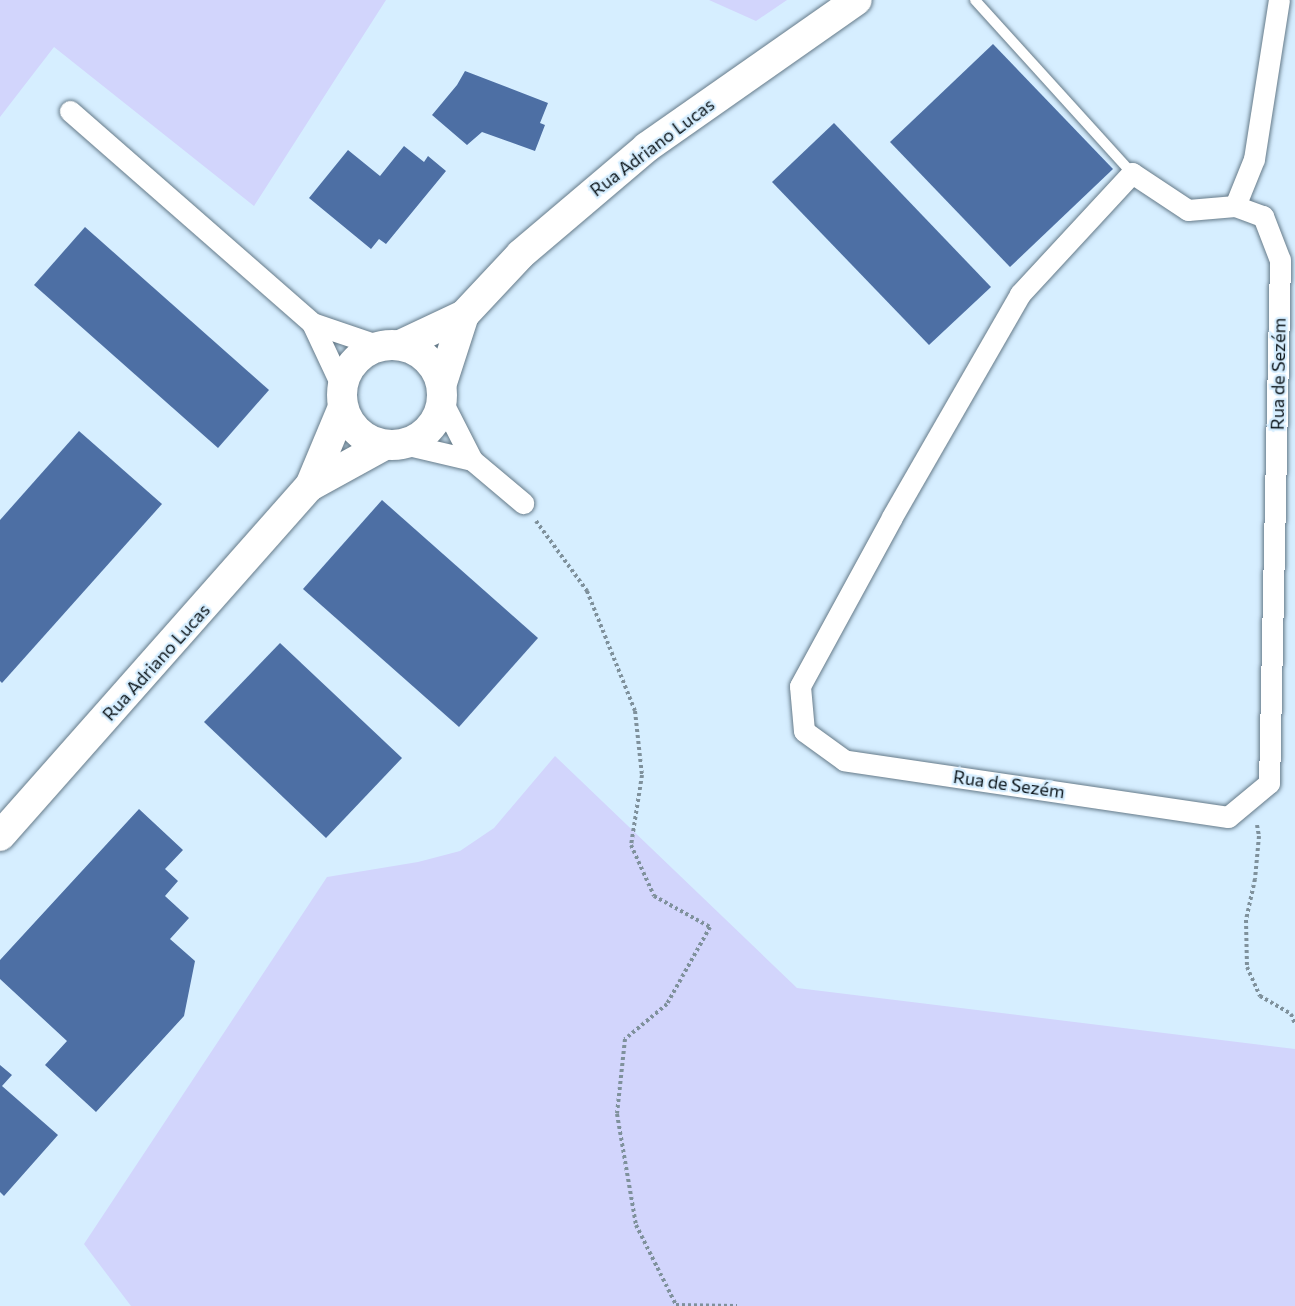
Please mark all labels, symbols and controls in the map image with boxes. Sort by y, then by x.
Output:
street label: Rua Adriano Lucas [586,93,718,201]
street label: Rua de Sezém [1266,318,1290,430]
street label: Rua Adriano Lucas [98,599,214,725]
street label: Rua de Sezém [952,765,1066,803]

